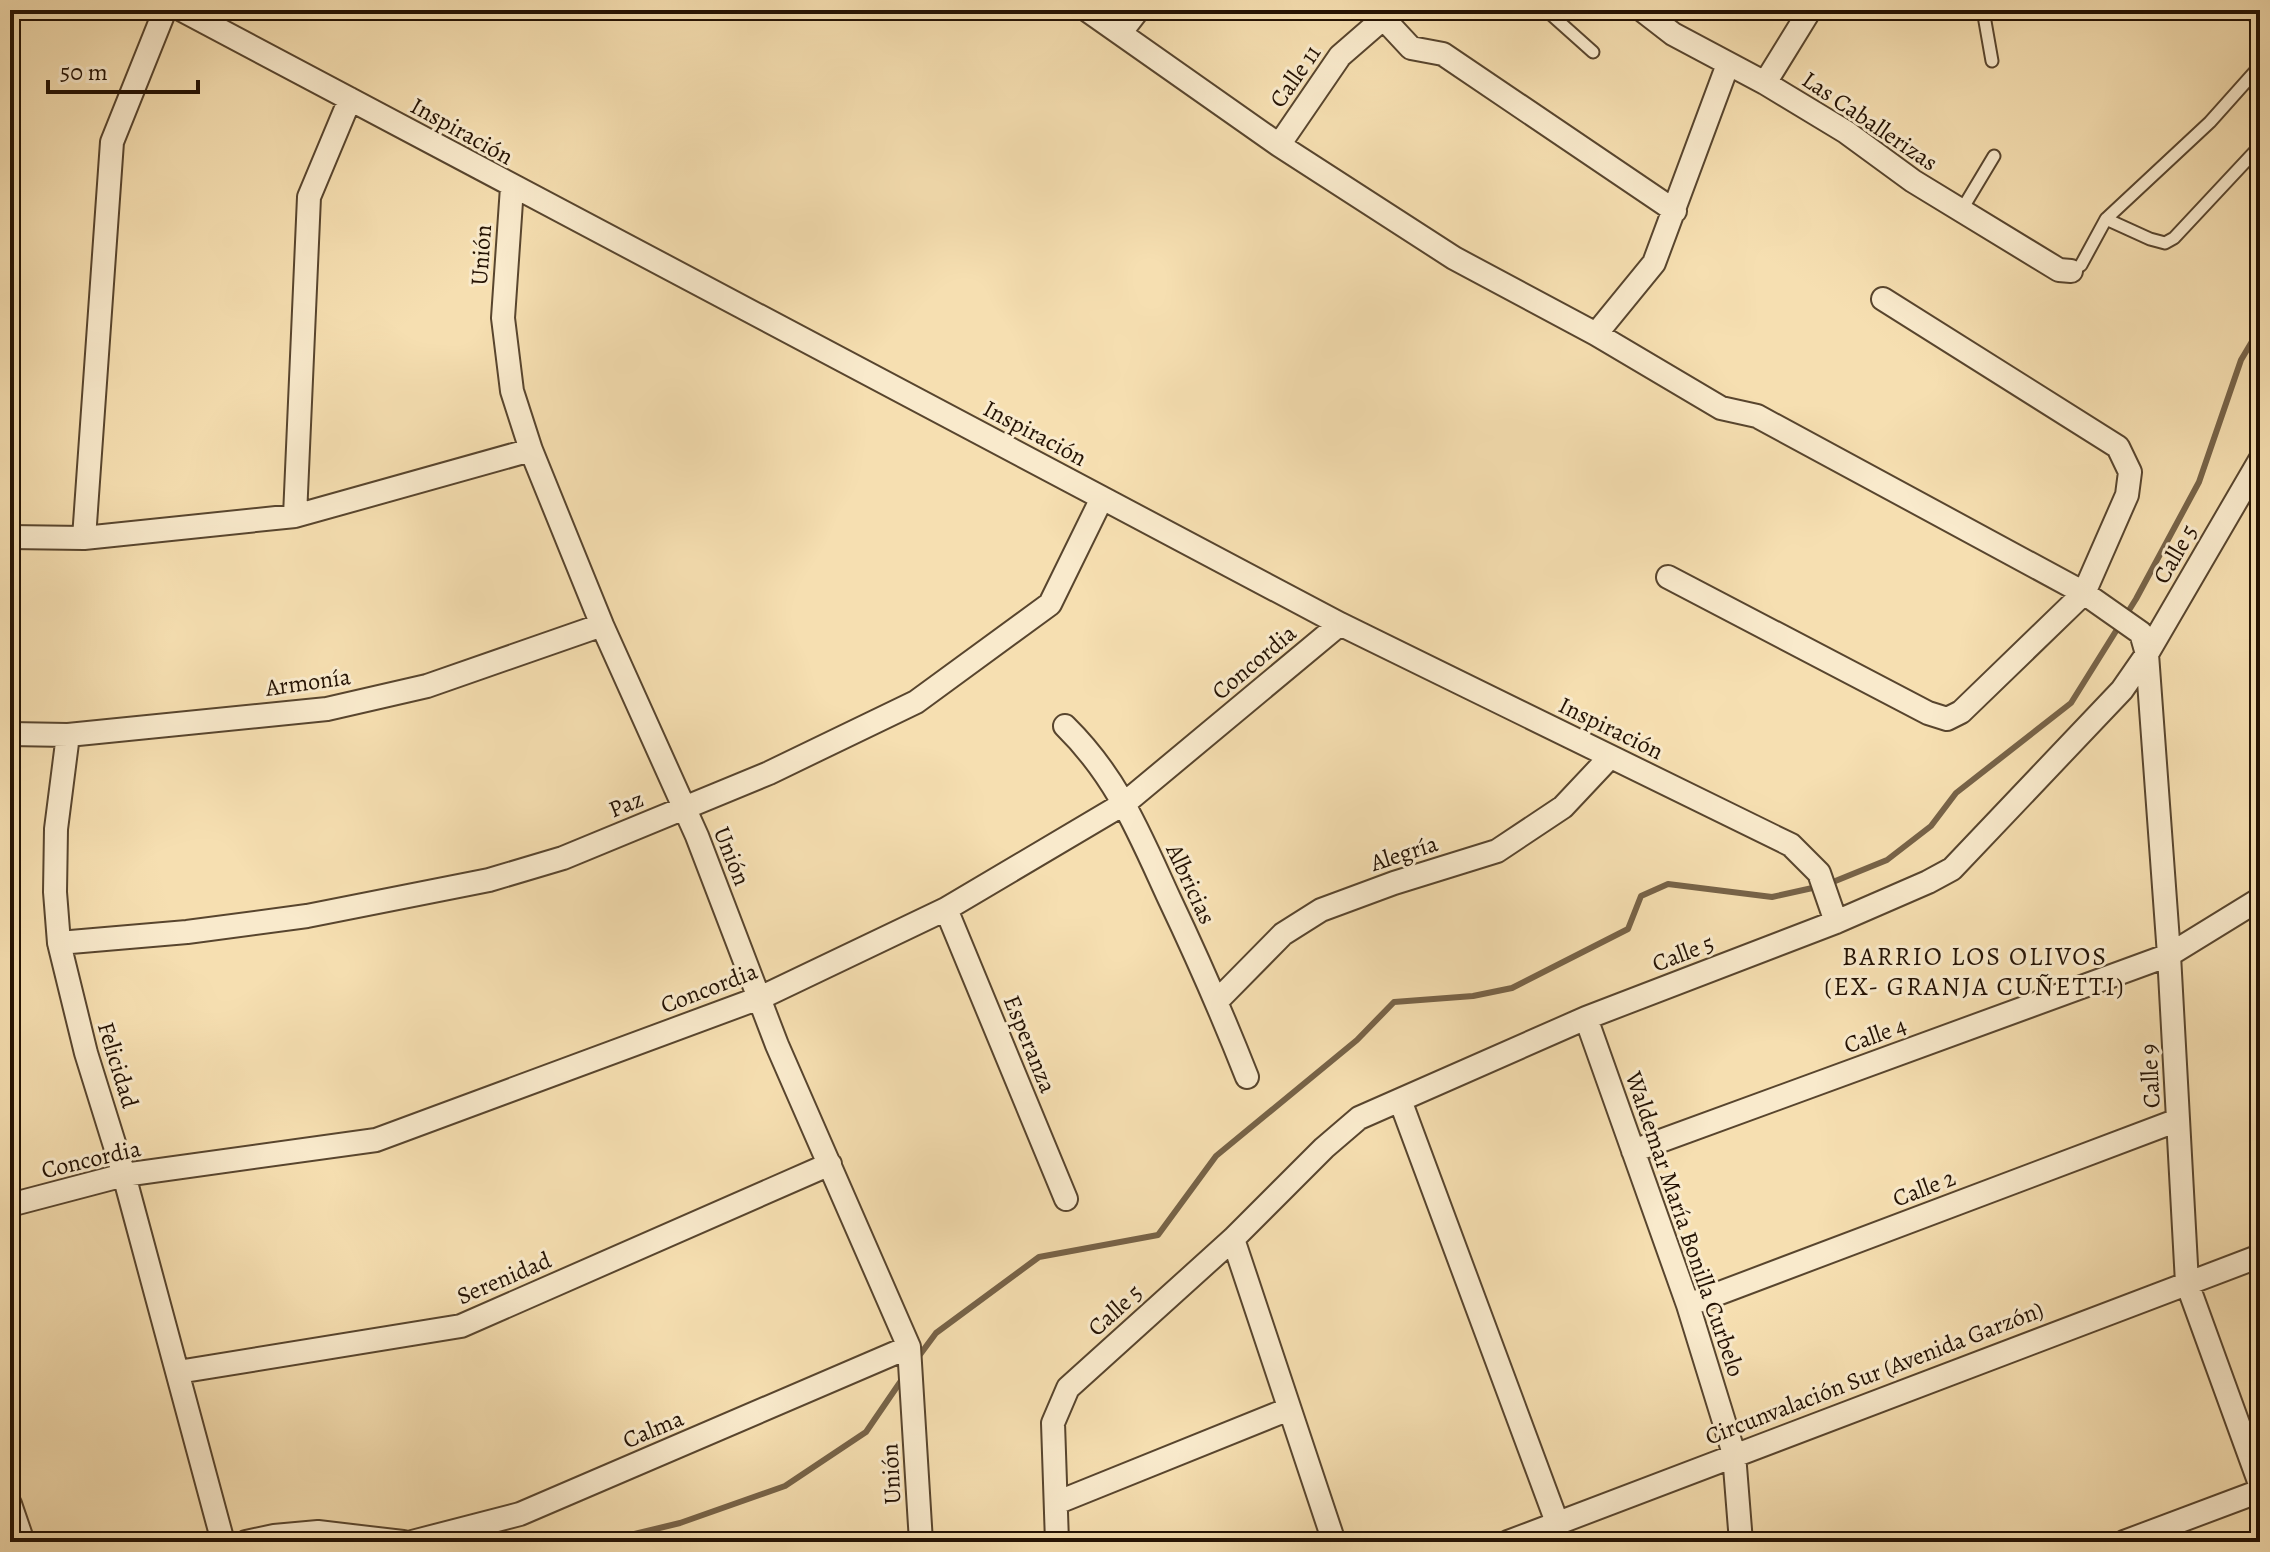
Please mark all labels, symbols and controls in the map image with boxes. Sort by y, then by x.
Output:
street label: Calle 11 [1262,38,1328,114]
scale bar [48,44,198,94]
text: 50 m [60,56,108,88]
street label: Las Caballerizas [1796,64,1944,178]
street label: Inspiración [405,90,519,172]
street label: Unión [463,224,499,286]
street label: Inspiración [978,392,1092,474]
street label: Calle 5 [2145,518,2205,590]
street label: Concordia [1205,617,1304,707]
street label: Armonía [262,660,353,704]
street label: Inspiración [1553,689,1669,767]
street label: Paz [604,783,648,825]
street label: Unión [706,822,758,890]
street label: Alegría [1365,827,1443,879]
street label: Albricias [1158,838,1224,929]
street label: Calle 5 [1648,927,1718,979]
district label: BARRIO LOS OLIVOS (EX- GRANJA CUÑETTI) [1824,939,2126,1004]
street label: Concordia [656,955,763,1021]
street label: Esperanza [996,990,1064,1098]
street label: Calle 4 [1839,1009,1911,1061]
street label: Felicidad [90,1018,146,1112]
street label: Calle 9 [2132,1043,2168,1109]
street label: Waldemar María Bonilla Curbelo [1617,1066,1752,1381]
street label: Concordia [38,1132,145,1186]
street label: Calle 2 [1888,1161,1960,1215]
street label: Serenidad [452,1244,556,1312]
street label: Calle 5 [1081,1277,1149,1343]
street label: Circunvalación Sur (Avenida Garzón) [1700,1294,2048,1452]
street label: Calma [618,1402,689,1456]
street label: Unión [873,1443,909,1505]

